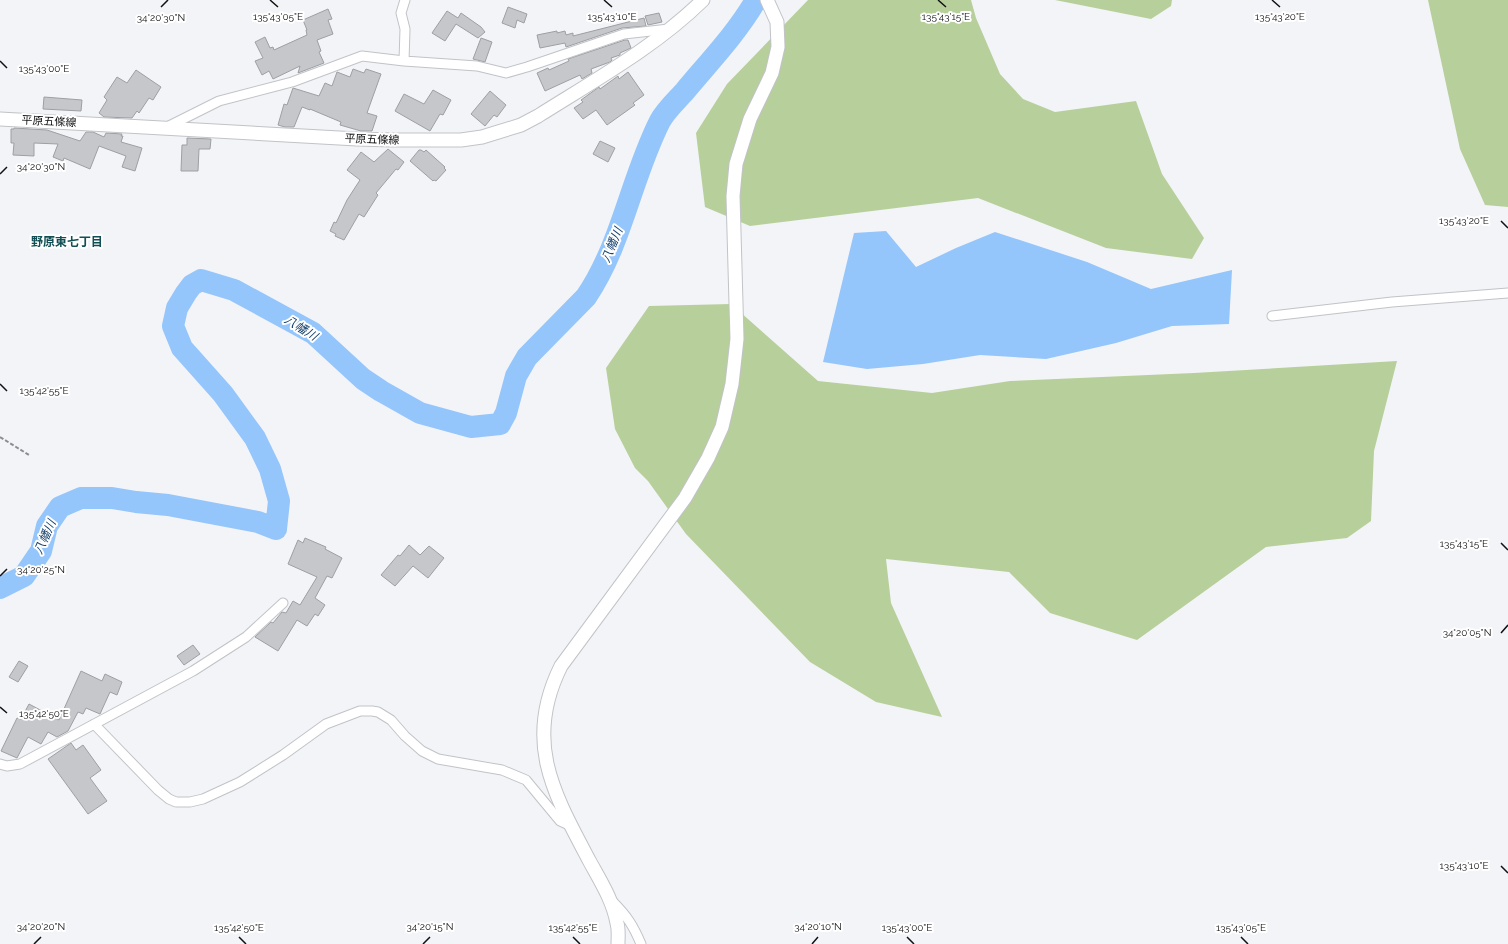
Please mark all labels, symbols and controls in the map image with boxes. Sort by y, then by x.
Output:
text: 135°43'05"E [253,11,303,22]
text: 135°43'10"E [588,11,636,22]
text: 135°43'15"E [922,11,970,22]
text: 135°43'20"E [1255,11,1305,22]
text: 34°20'30"N [137,12,185,23]
text: 135°43'00"E [19,63,69,74]
street label: 平原五條線 [21,114,77,129]
street label: 平原五條線 [344,132,400,147]
text: 34°20'30"N [17,161,65,172]
text: 135°43'20"E [1439,215,1489,226]
water label: 八幡川 [599,224,626,264]
district label: 野原東七丁目 [31,235,103,249]
water label: 八幡川 [282,313,322,345]
text: 135°42'55"E [19,385,69,396]
water label: 八幡川 [31,516,60,556]
text: 135°43'15"E [1440,538,1488,549]
text: 34°20'25"N [17,564,65,575]
text: 34°20'05"N [1443,627,1491,638]
text: 135°42'50"E [19,708,69,719]
text: 135°43'10"E [1440,860,1488,871]
text: 34°20'20"N [17,921,65,932]
text: 34°20'15"N [407,921,453,932]
text: 34°20'10"N [794,921,842,932]
text: 135°42'50"E [214,922,264,933]
text: 135°42'55"E [548,922,598,933]
text: 135°43'00"E [882,922,932,933]
text: 135°43'05"E [1216,922,1266,933]

